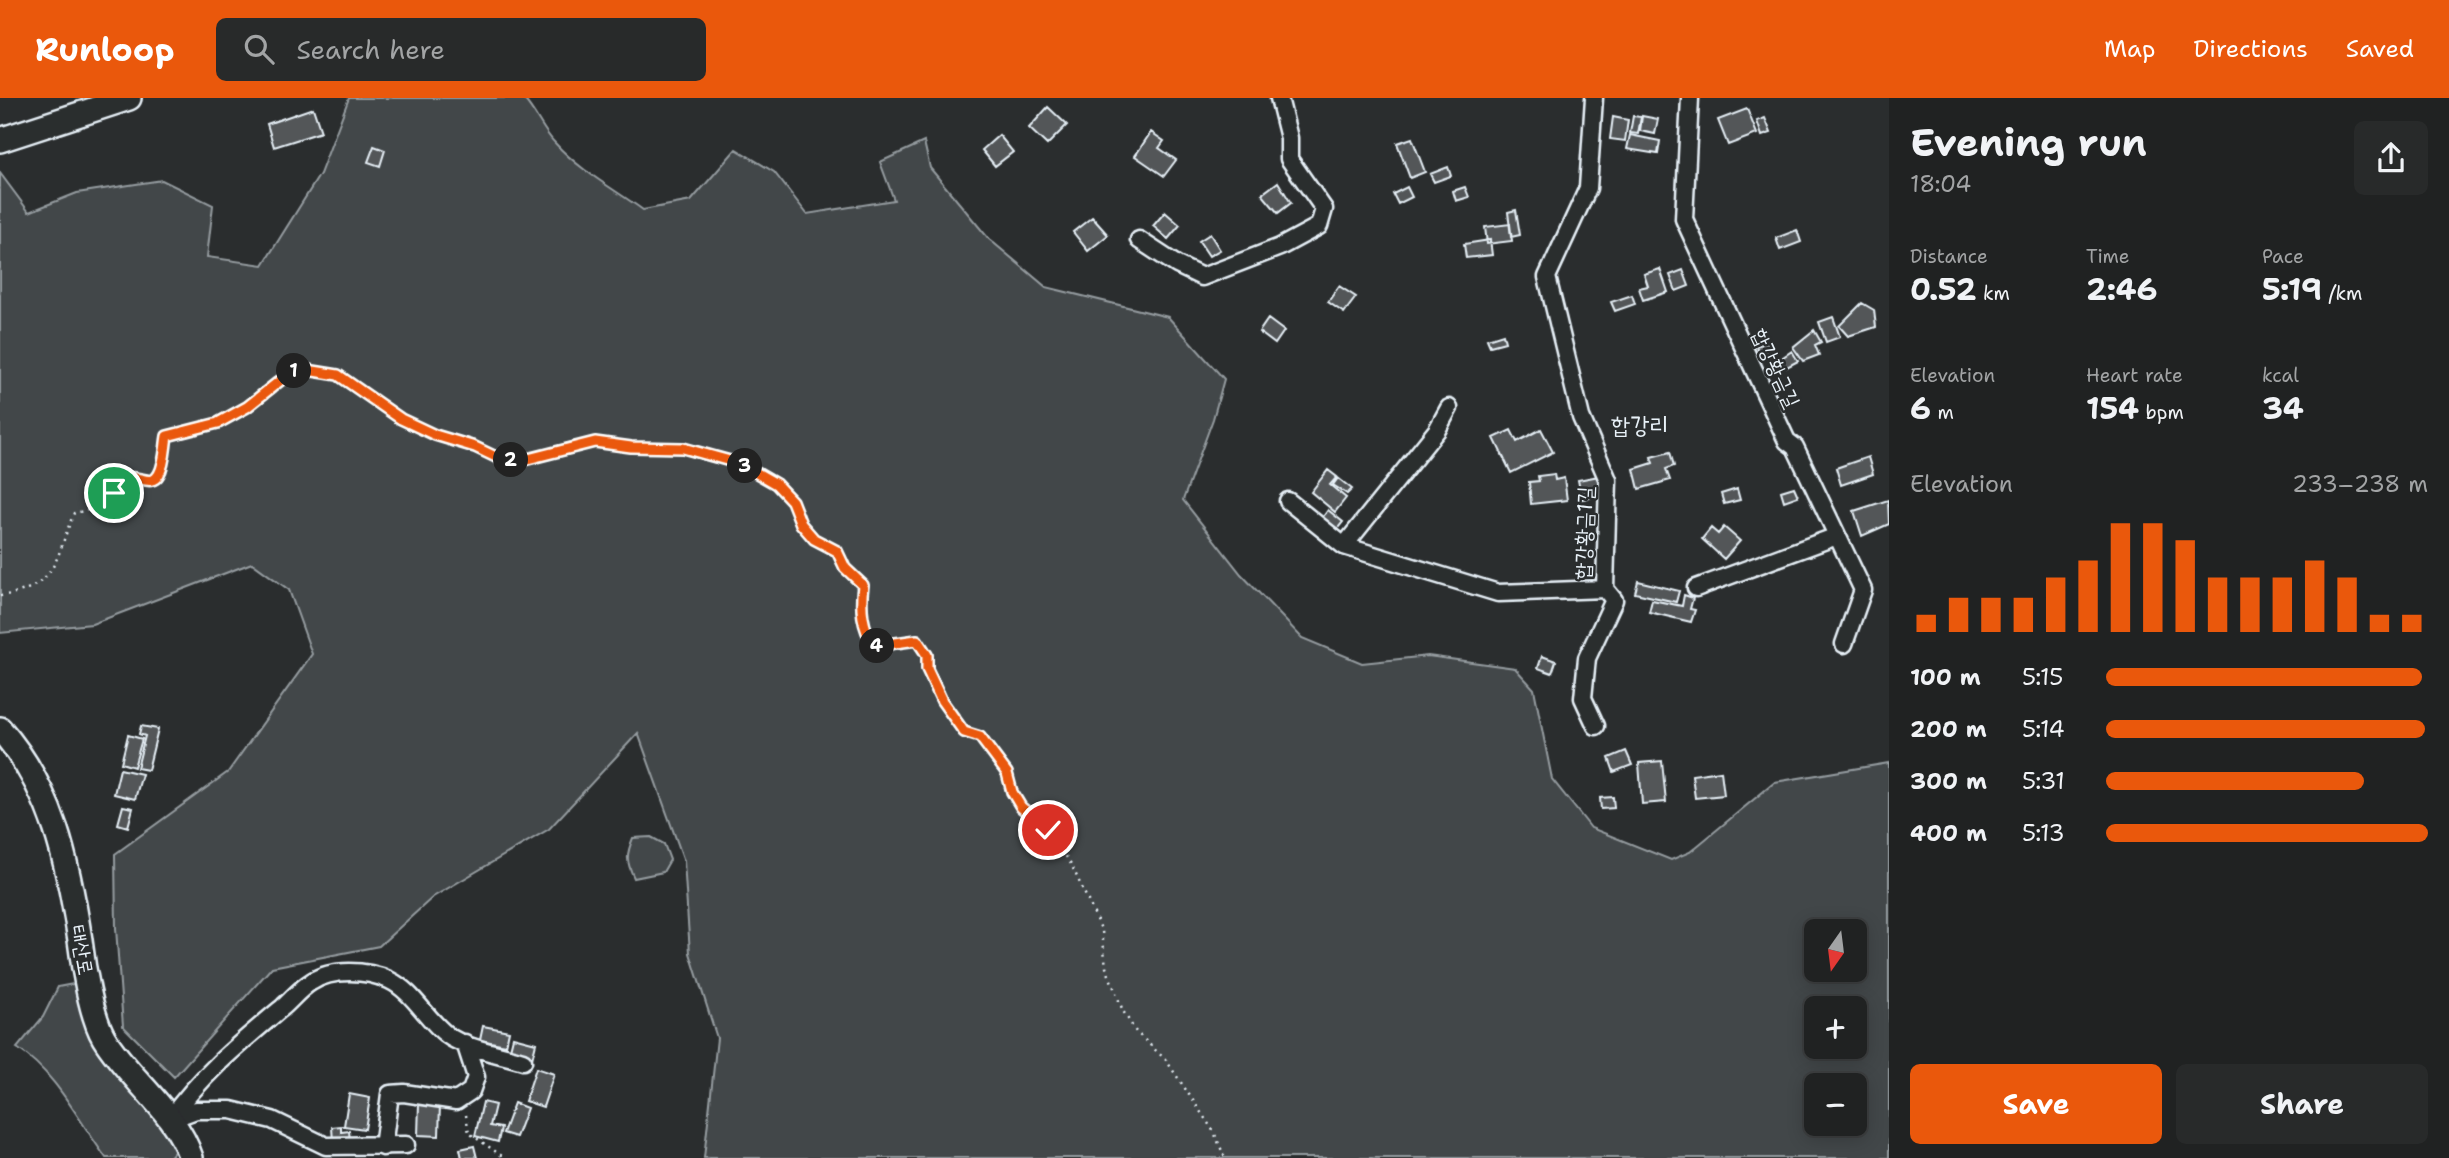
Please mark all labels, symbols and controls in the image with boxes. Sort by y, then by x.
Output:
search box [216,18,706,81]
text: Runloop [35,27,174,72]
icon: search [240,30,278,68]
text: Search here [296,32,445,67]
text: Map [2104,33,2155,65]
text: Directions [2193,33,2308,65]
text: Saved [2346,33,2414,65]
text: Evening run [1910,117,2147,168]
button: share [2354,121,2428,195]
text: 18:04 [1910,169,1971,199]
text: Distance [1910,244,1988,269]
text: Time [2086,244,2130,269]
text: Pace [2262,244,2304,269]
text: 0.52 [1910,269,1977,310]
text: 2:46 [2086,269,2157,310]
text: 5:19 [2262,269,2322,310]
text: km [1977,281,2010,306]
text: /km [2322,281,2362,306]
street label: 합강황금길 [1745,324,1807,412]
pin: 1 [276,354,312,388]
text: 1 [289,358,298,383]
text: Elevation [1910,363,1995,388]
text: Heart rate [2086,363,2183,388]
text: kcal [2262,363,2299,388]
text: 6 [1910,388,1931,429]
text: 154 [2086,388,2139,429]
text: 34 [2262,388,2304,429]
text: m [1931,400,1954,425]
text: bpm [2139,400,2184,425]
district label: 합강리 [1611,409,1669,441]
pin: 2 [494,442,528,478]
text: 2 [504,447,517,472]
pin: 3 [728,448,762,484]
text: 3 [738,453,751,478]
pin [84,463,144,523]
text: Elevation [1910,469,2013,499]
text: 233–238 m [2292,469,2428,499]
icon: arrive [95,474,133,512]
street label: 합강황금1길 [1568,486,1600,580]
pin: 4 [860,628,894,664]
text: 4 [870,633,883,658]
text: 100 m [1910,662,1981,692]
text: 5:15 [2022,662,2063,692]
text: 200 m [1910,714,1987,744]
text: 5:14 [2022,714,2065,744]
text: 300 m [1910,766,1987,796]
text: 5:31 [2022,766,2065,796]
pin [1018,800,1078,860]
icon: check [1029,811,1067,849]
text: 400 m [1910,818,1987,848]
text: 5:13 [2022,818,2065,848]
north arrow [1804,919,1867,982]
map controls [1804,919,1867,1136]
street label: 태산로 [64,923,100,977]
button: + [1804,996,1867,1059]
button: Save [1910,1064,2162,1144]
button: Share [2176,1064,2428,1144]
button: − [1804,1073,1867,1136]

